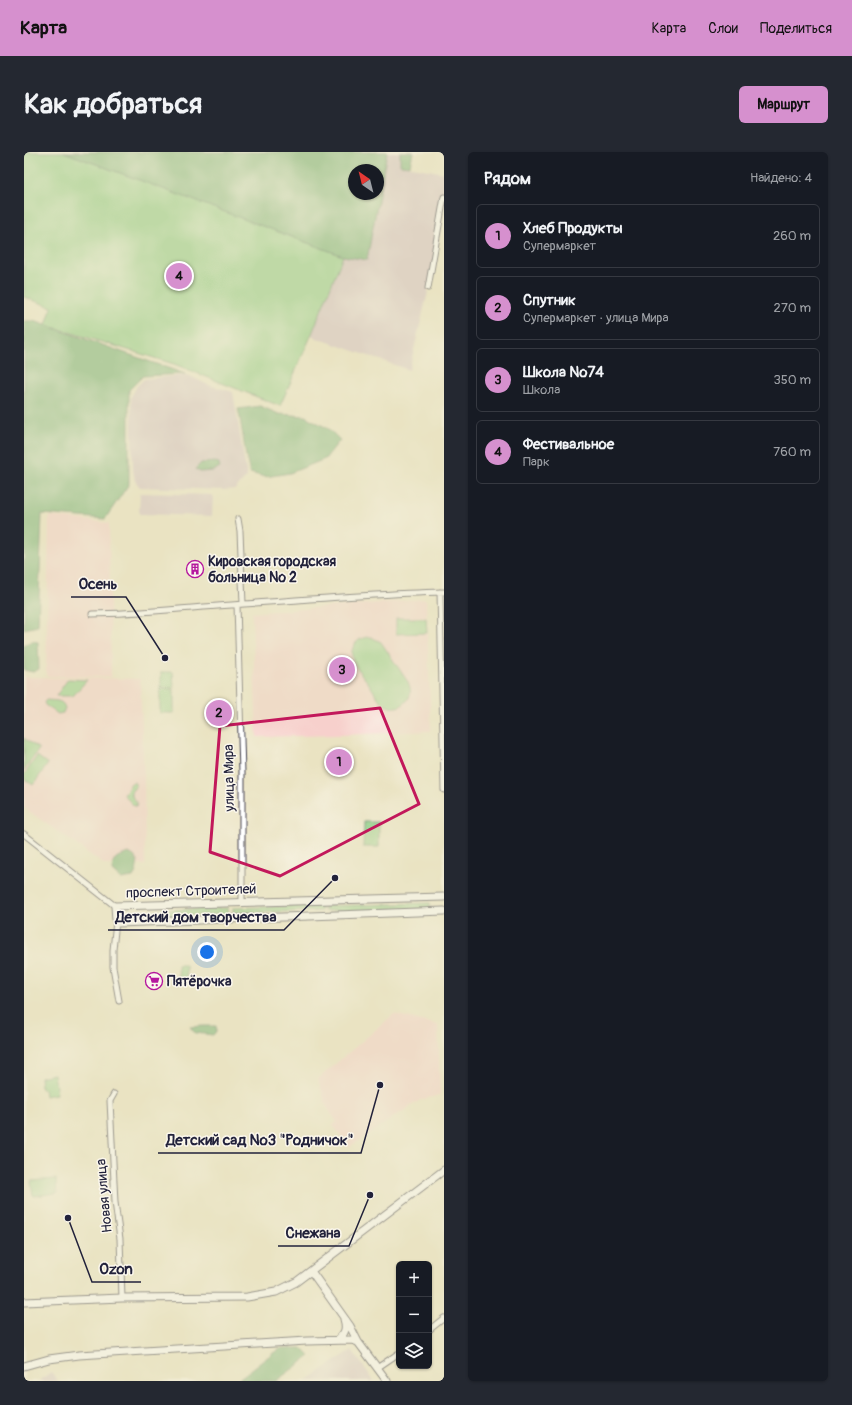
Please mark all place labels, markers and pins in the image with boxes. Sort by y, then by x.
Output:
pin: 4 [166,261,192,291]
place label: Кировская городская больница № 2 [208,553,336,586]
building icon: Кировская городская больница № 2 [185,559,205,579]
callout: Осень [71,570,126,597]
pin: 3 [329,655,355,685]
pin: 2 [206,698,232,728]
pin: 1 [326,747,352,777]
callout: Детский дом творчества [108,903,284,930]
supermarket icon: Пятёрочка [144,971,164,991]
place label: Пятёрочка [167,973,232,990]
callout: Детский сад №3 "Родничок" [158,1126,361,1153]
callout: Снежана [278,1219,349,1246]
callout: Ozon [92,1255,141,1282]

